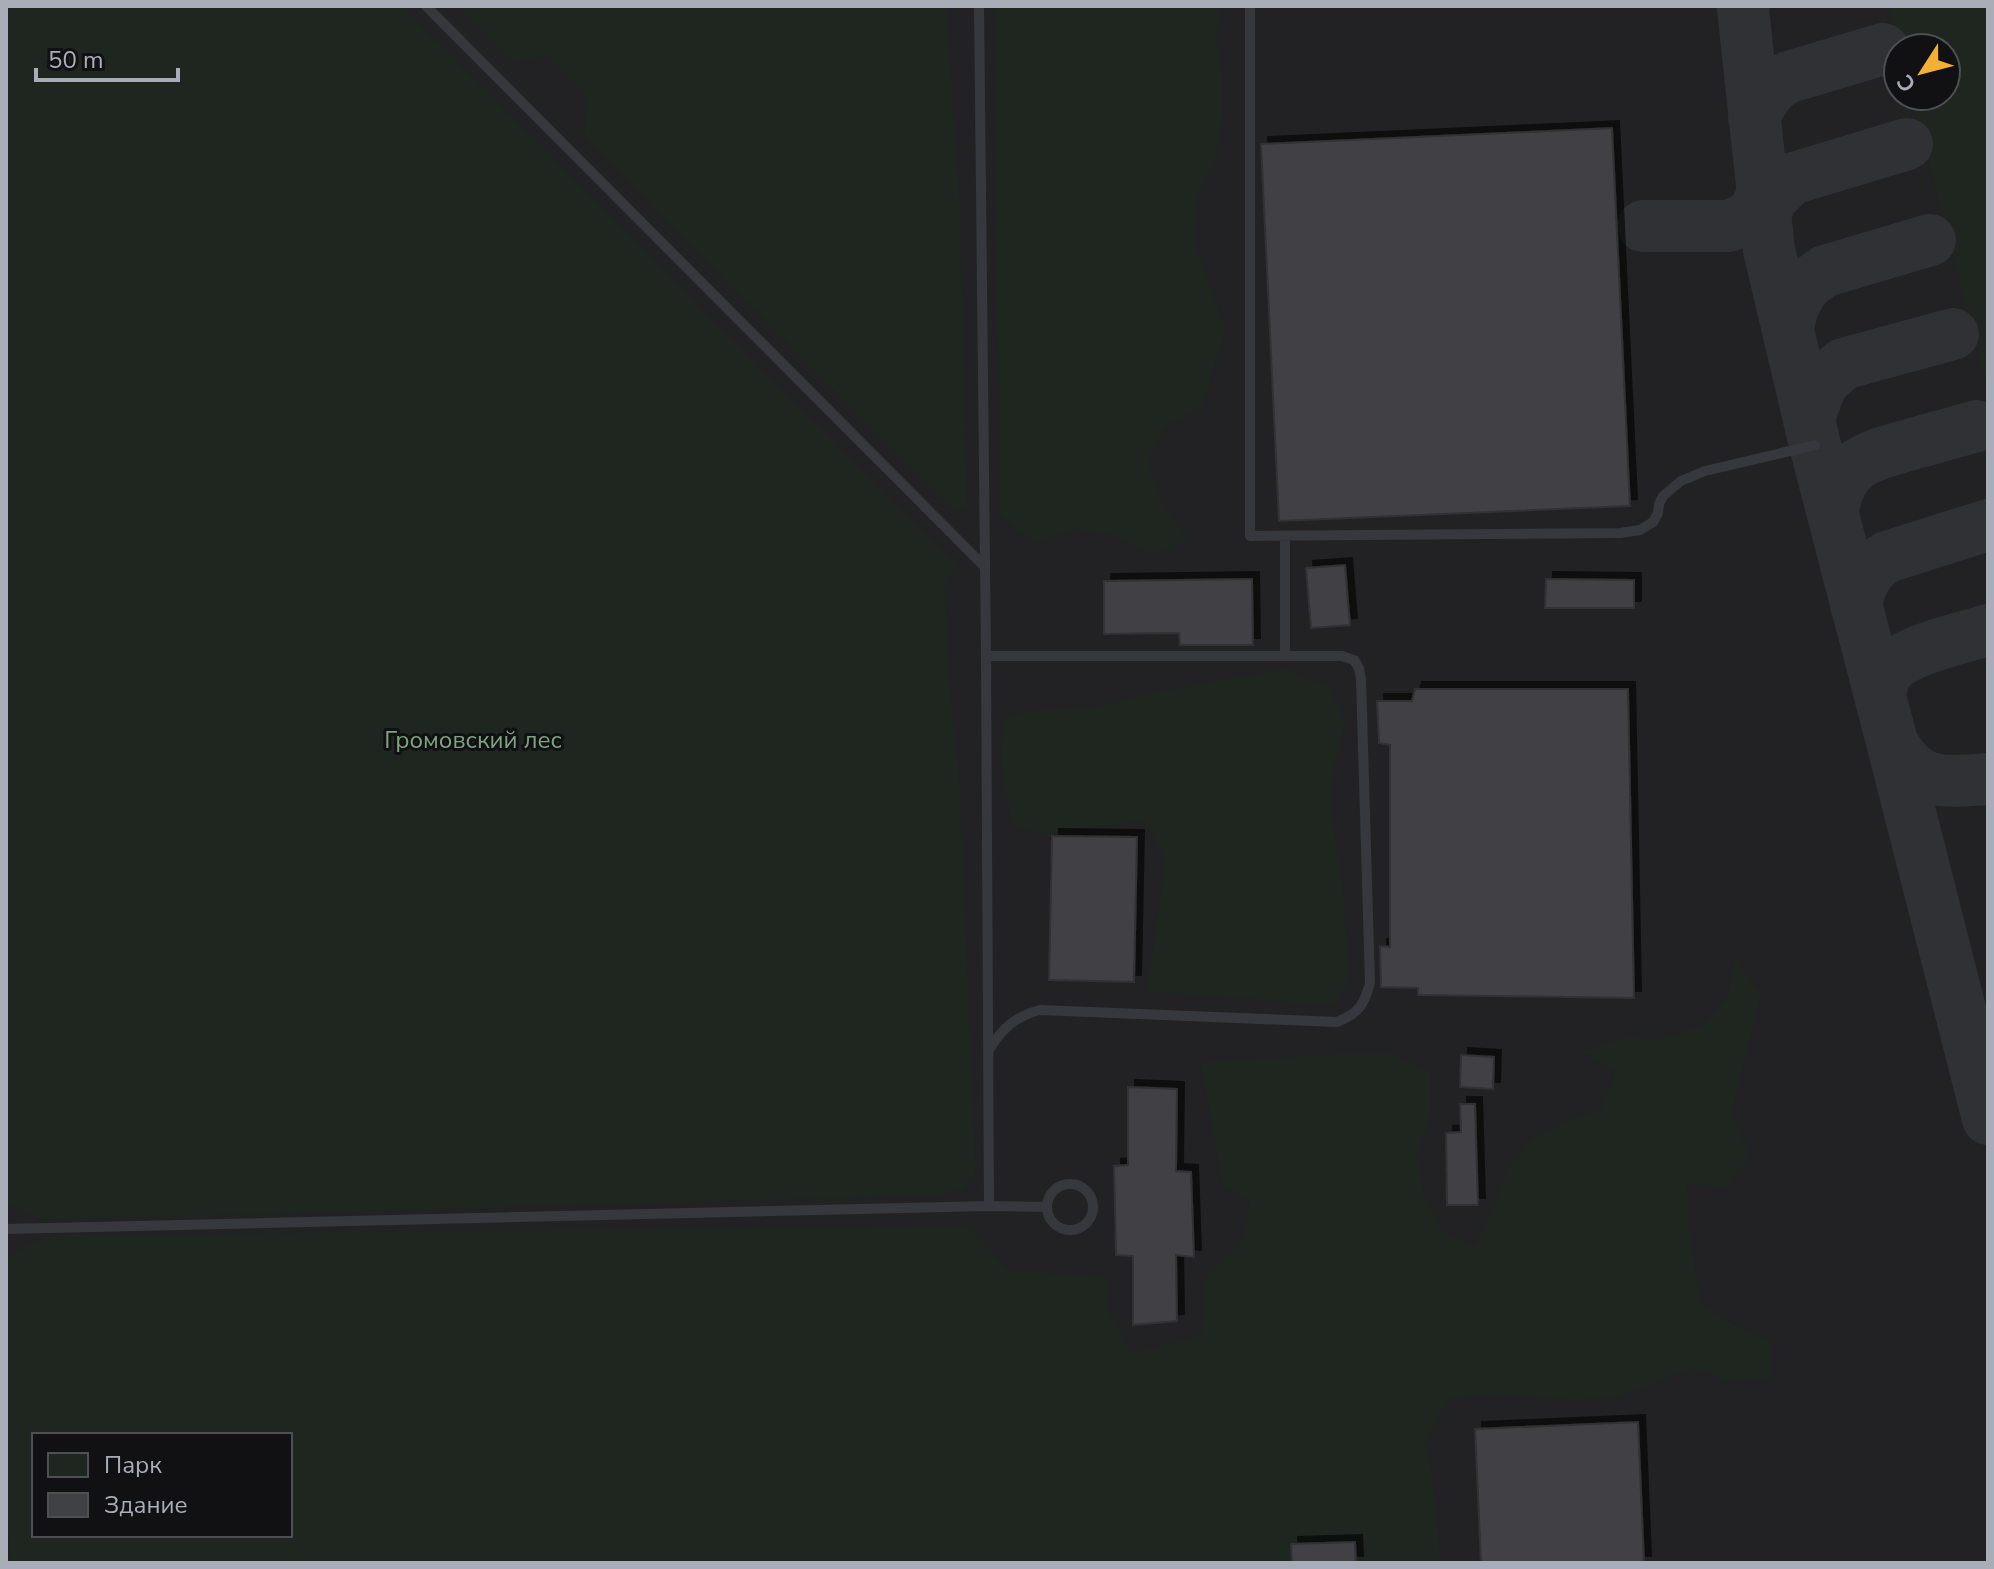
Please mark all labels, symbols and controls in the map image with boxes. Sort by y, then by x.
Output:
scale bar [36,32,178,82]
north arrow [1882,32,1962,112]
text: 50 m [48,44,104,76]
text: С [1890,68,1923,98]
park label: Громовский лес [384,724,562,756]
legend [32,1433,292,1537]
text: Парк [104,1449,162,1481]
text: Здание [104,1489,188,1521]

